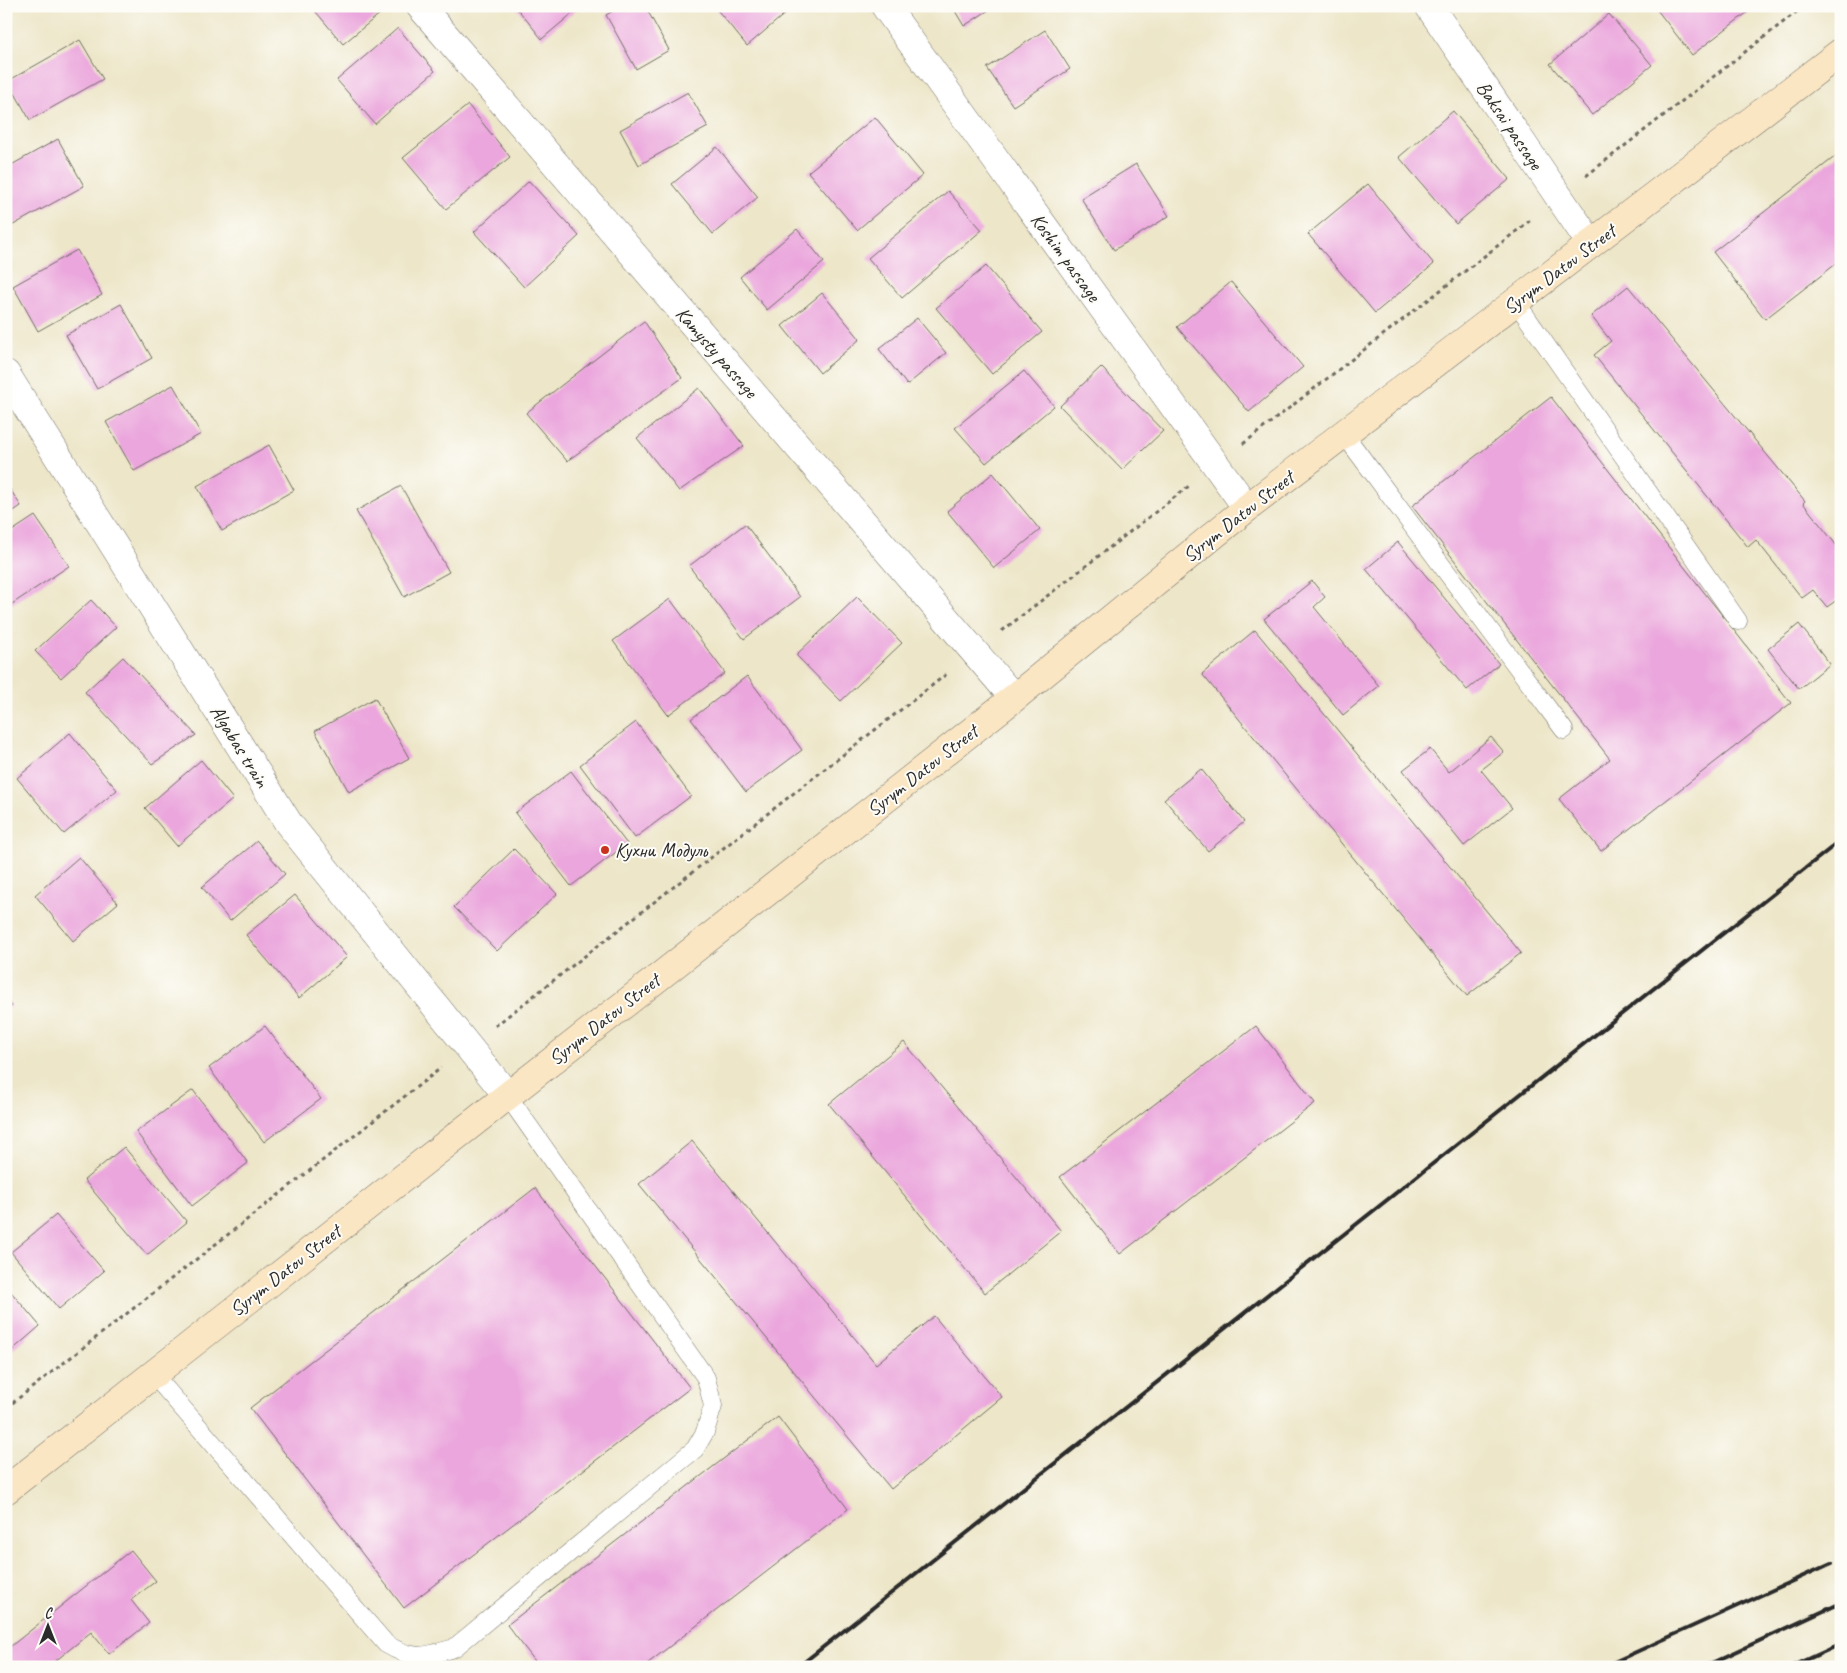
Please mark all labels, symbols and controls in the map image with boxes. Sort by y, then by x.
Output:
street label: Baksai passage [1471,76,1549,176]
street label: Koshim passage [1025,208,1107,308]
street label: Syrym Datov Street [1498,217,1623,320]
street label: Kamysty passage [670,302,764,404]
street label: Syrym Datov Street [1178,463,1302,568]
street label: Algabas train [204,700,275,793]
street label: Syrym Datov Street [862,717,986,822]
place label: Кухни Модуль [615,838,709,863]
marker: Кухни Модуль [599,844,611,856]
street label: Syrym Datov Street [544,966,668,1071]
street label: Syrym Datov Street [225,1217,349,1322]
north arrow [22,1600,72,1650]
text: С [45,1605,54,1622]

